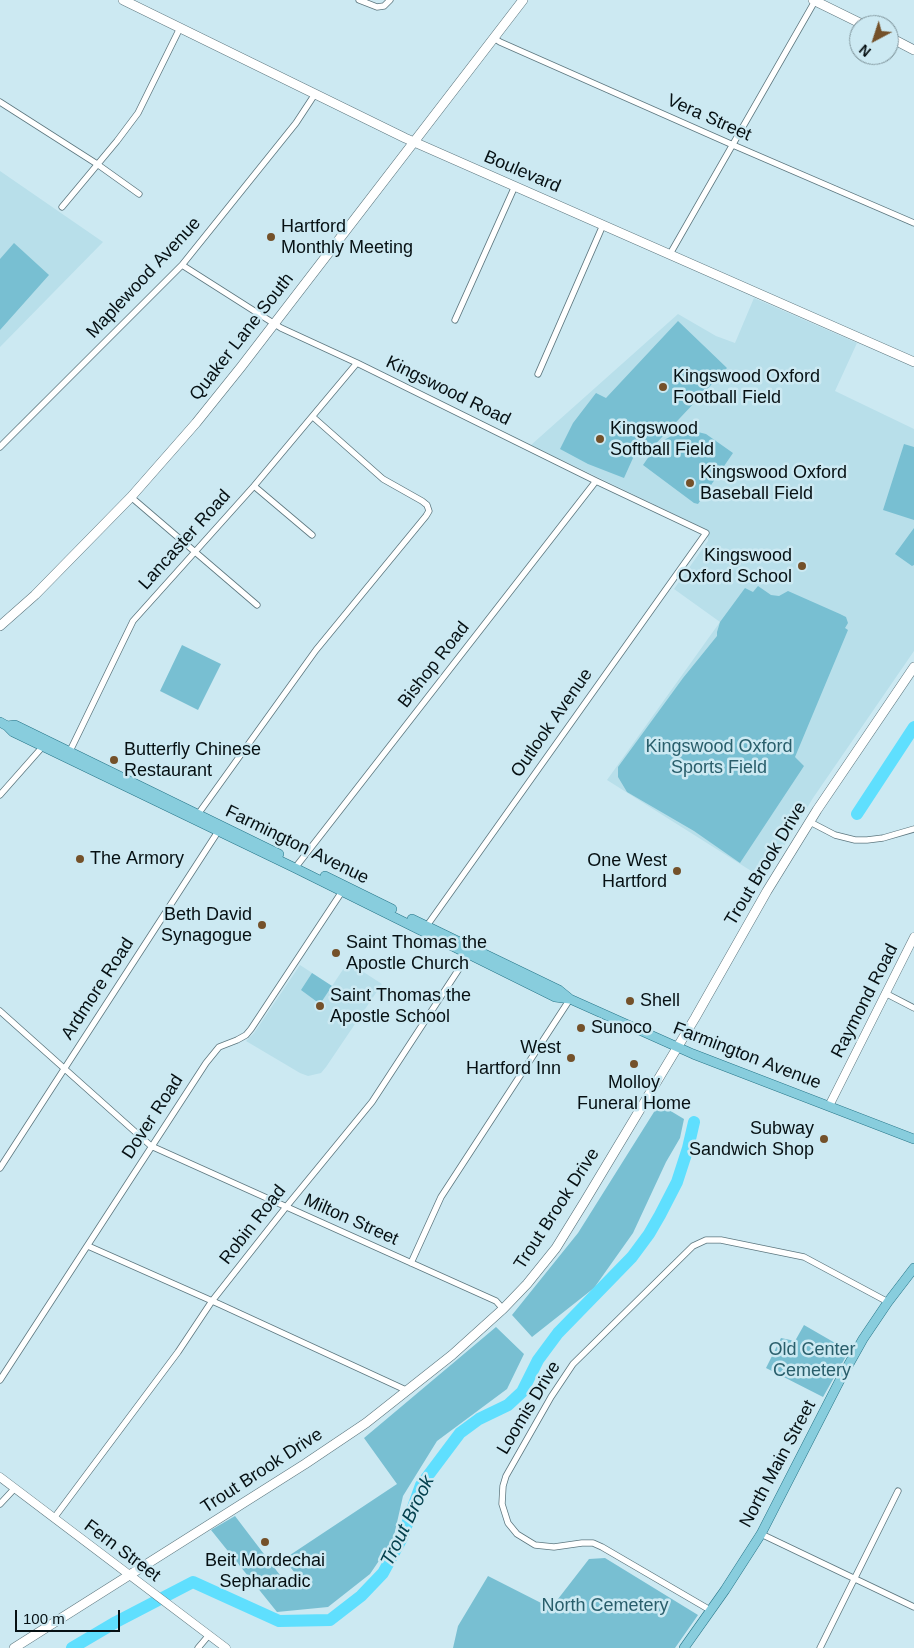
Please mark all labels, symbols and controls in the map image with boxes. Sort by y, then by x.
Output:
north arrow [849,15,899,65]
text: N [856,41,874,60]
street label: Vera Street [663,90,755,146]
street label: Boulevard [480,146,564,198]
street label: Maplewood Avenue [82,213,206,343]
place label: Hartford Monthly Meeting [281,216,413,258]
marker: Hartford Monthly Meeting [265,231,277,243]
street label: Quaker Lane South [185,269,299,405]
street label: Kingswood Road [382,351,514,431]
place label: Kingswood Oxford Football Field [673,366,820,408]
marker: Kingswood Oxford Football Field [657,381,669,393]
place label: Kingswood Softball Field [610,418,714,460]
marker: Kingswood Softball Field [594,433,606,445]
place label: Kingswood Oxford Baseball Field [700,462,847,504]
marker: Kingswood Oxford Baseball Field [684,477,696,489]
street label: Lancaster Road [134,486,236,594]
place label: Kingswood Oxford School [678,545,792,588]
marker: Kingswood Oxford School [796,560,808,572]
street label: Bishop Road [394,618,474,712]
street label: Outlook Avenue [507,664,597,782]
park label: Kingswood Oxford Sports Field [645,736,793,779]
place label: Butterfly Chinese Restaurant [124,739,261,782]
marker: Butterfly Chinese Restaurant [108,754,120,766]
street label: Trout Brook Drive [721,798,811,930]
street label: Farmington Avenue [222,801,372,889]
place label: The Armory [90,848,184,870]
place label: One West Hartford [587,850,667,892]
marker: The Armory [74,853,86,865]
marker: One West Hartford [671,865,683,877]
place label: Beth David Synagogue [161,904,252,946]
marker: Beth David Synagogue [256,919,268,931]
place label: Saint Thomas the Apostle Church [346,932,487,974]
street label: Ardmore Road [57,934,139,1044]
street label: Raymond Road [827,940,903,1062]
marker: Saint Thomas the Apostle Church [330,947,342,959]
place label: Saint Thomas the Apostle School [330,985,471,1028]
place label: Shell [640,990,680,1012]
marker: Shell [624,995,636,1007]
marker: Saint Thomas the Apostle School [314,1000,326,1012]
place label: Sunoco [591,1017,652,1039]
street label: Farmington Avenue [670,1018,824,1094]
marker: Sunoco [575,1022,587,1034]
place label: West Hartford Inn [466,1037,561,1080]
marker: West Hartford Inn [565,1052,577,1064]
marker: Molloy Funeral Home [628,1058,640,1070]
street label: Dover Road [118,1071,188,1163]
place label: Molloy Funeral Home [577,1072,691,1114]
place label: Subway Sandwich Shop [689,1118,814,1160]
marker: Subway Sandwich Shop [818,1133,830,1145]
street label: Trout Brook Drive [510,1144,604,1274]
street label: Robin Road [215,1181,291,1269]
street label: Milton Street [300,1190,402,1250]
park label: Old Center Cemetery [768,1339,856,1382]
street label: Loomis Drive [493,1357,565,1459]
street label: North Main Street [735,1397,821,1531]
street label: Trout Brook Drive [197,1424,327,1518]
water label: Trout Brook [376,1472,440,1570]
street label: Fern Street [80,1515,164,1587]
marker: Beit Mordechai Sepharadic [259,1536,271,1548]
place label: Beit Mordechai Sepharadic [205,1550,325,1592]
park label: North Cemetery [541,1595,669,1617]
scale bar [18,1600,122,1632]
text: 100 m [23,1610,65,1627]

